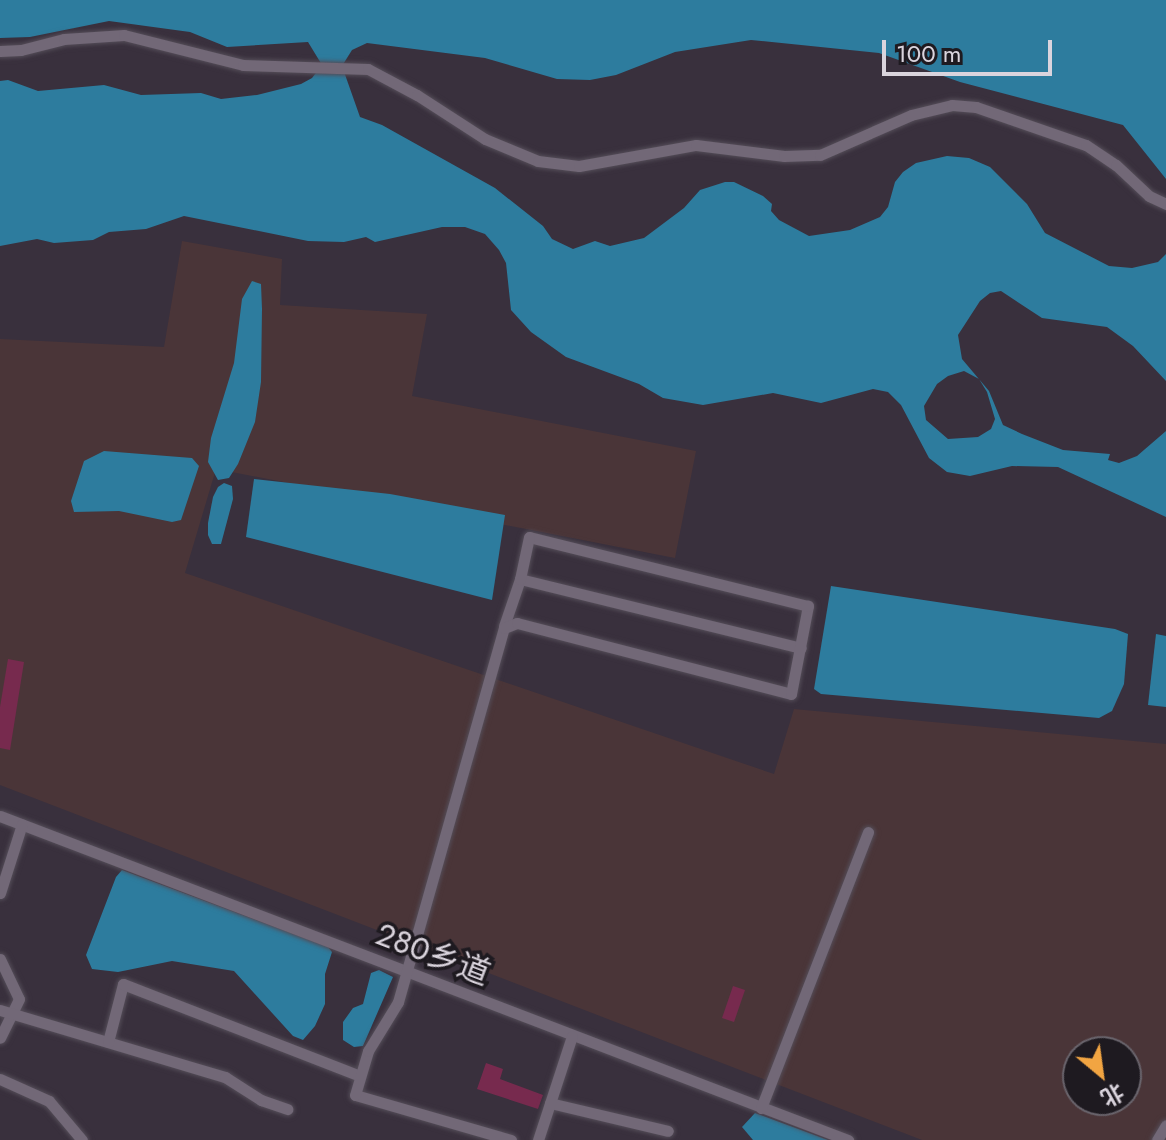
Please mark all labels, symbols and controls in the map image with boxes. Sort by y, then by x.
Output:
scale bar [886,24,1056,74]
text: 100 m [896,36,962,71]
street label: 280乡道 [371,915,495,993]
north arrow [1062,1036,1142,1116]
text: 北 [1095,1076,1130,1115]

